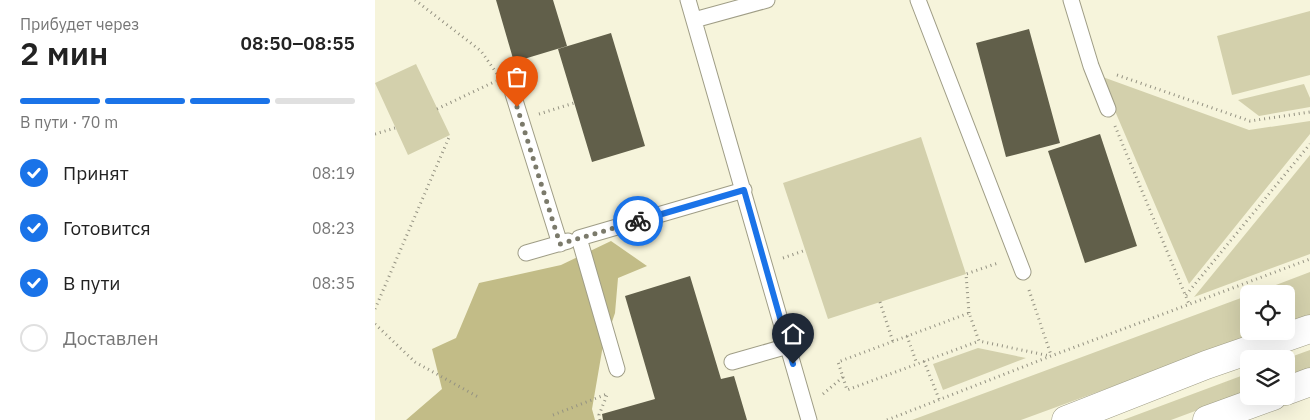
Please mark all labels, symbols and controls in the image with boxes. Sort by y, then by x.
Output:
text: Прибудет через [20,14,139,34]
text: 08:50–08:55 [241,31,355,55]
text: 2 мин [20,32,108,74]
pin [496,56,538,107]
icon: bag [503,63,531,91]
text: В пути · 70 m [20,112,118,132]
icon: check [20,159,48,187]
text: Принят [63,161,129,185]
text: 08:19 [312,163,355,183]
courier [613,196,663,246]
icon: bike [624,207,652,235]
icon: check [20,214,48,242]
text: Готовится [63,216,151,240]
text: 08:23 [312,218,355,238]
icon: check [20,269,48,297]
text: В пути [63,271,121,295]
text: 08:35 [312,273,355,293]
map controls [1240,285,1295,405]
button: locate [1240,285,1295,340]
pin [772,313,814,364]
icon: home [779,320,807,348]
text: Доставлен [63,326,159,350]
button: layers [1240,350,1295,405]

